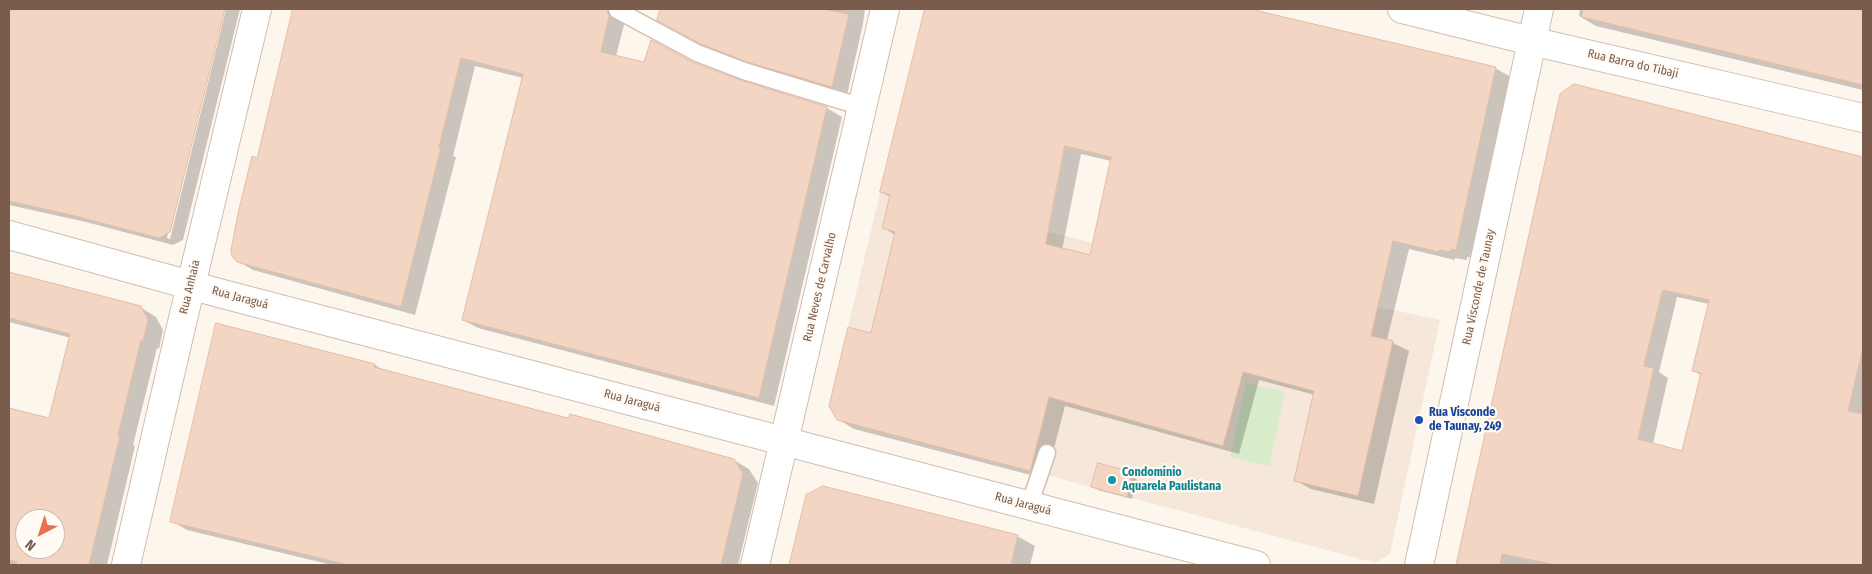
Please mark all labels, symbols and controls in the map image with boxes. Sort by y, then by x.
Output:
street label: Rua Barra do Tibaji [1586,47,1680,81]
street label: Rua Visconde de Taunay [1460,228,1498,346]
street label: Rua Neves de Carvalho [800,231,840,343]
street label: Rua Anhaia [177,258,203,316]
street label: Rua Jaraguá [210,284,270,312]
street label: Rua Jaraguá [602,387,662,415]
place label: Rua Visconde de Taunay, 249 [1429,406,1502,434]
marker: Rua Visconde de Taunay, 249 [1413,414,1425,426]
place label: Condomínio Aquarela Paulistana [1122,466,1221,494]
marker: Condomínio Aquarela Paulistana [1106,474,1118,486]
street label: Rua Jaraguá [993,490,1053,518]
north arrow [15,509,65,559]
text: N [22,536,39,554]

